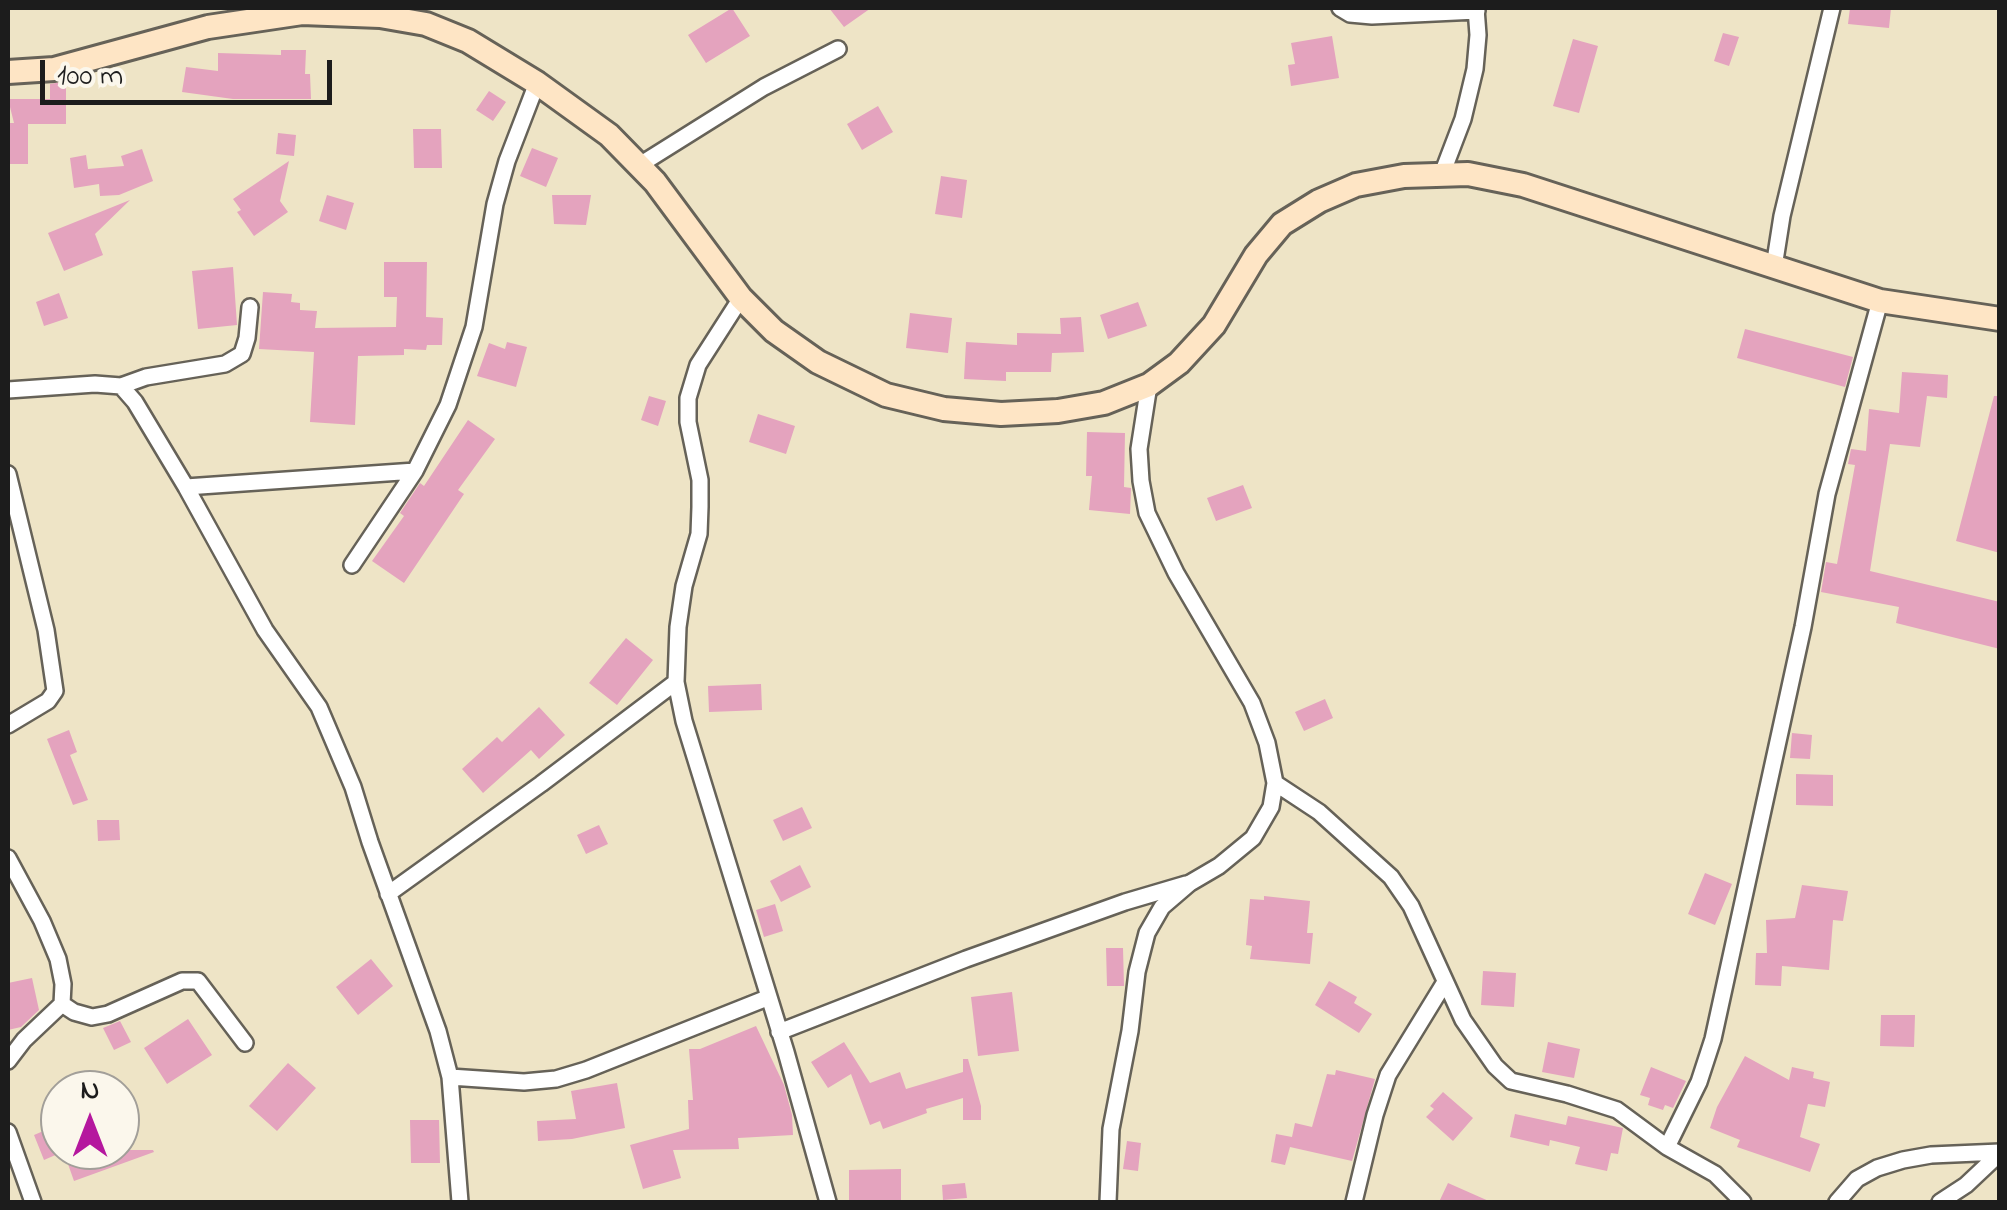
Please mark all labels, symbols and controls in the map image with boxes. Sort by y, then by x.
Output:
scale bar [45,40,338,102]
text: 100 m [57,55,123,99]
north arrow [40,1070,140,1170]
text: N [81,1071,99,1112]

